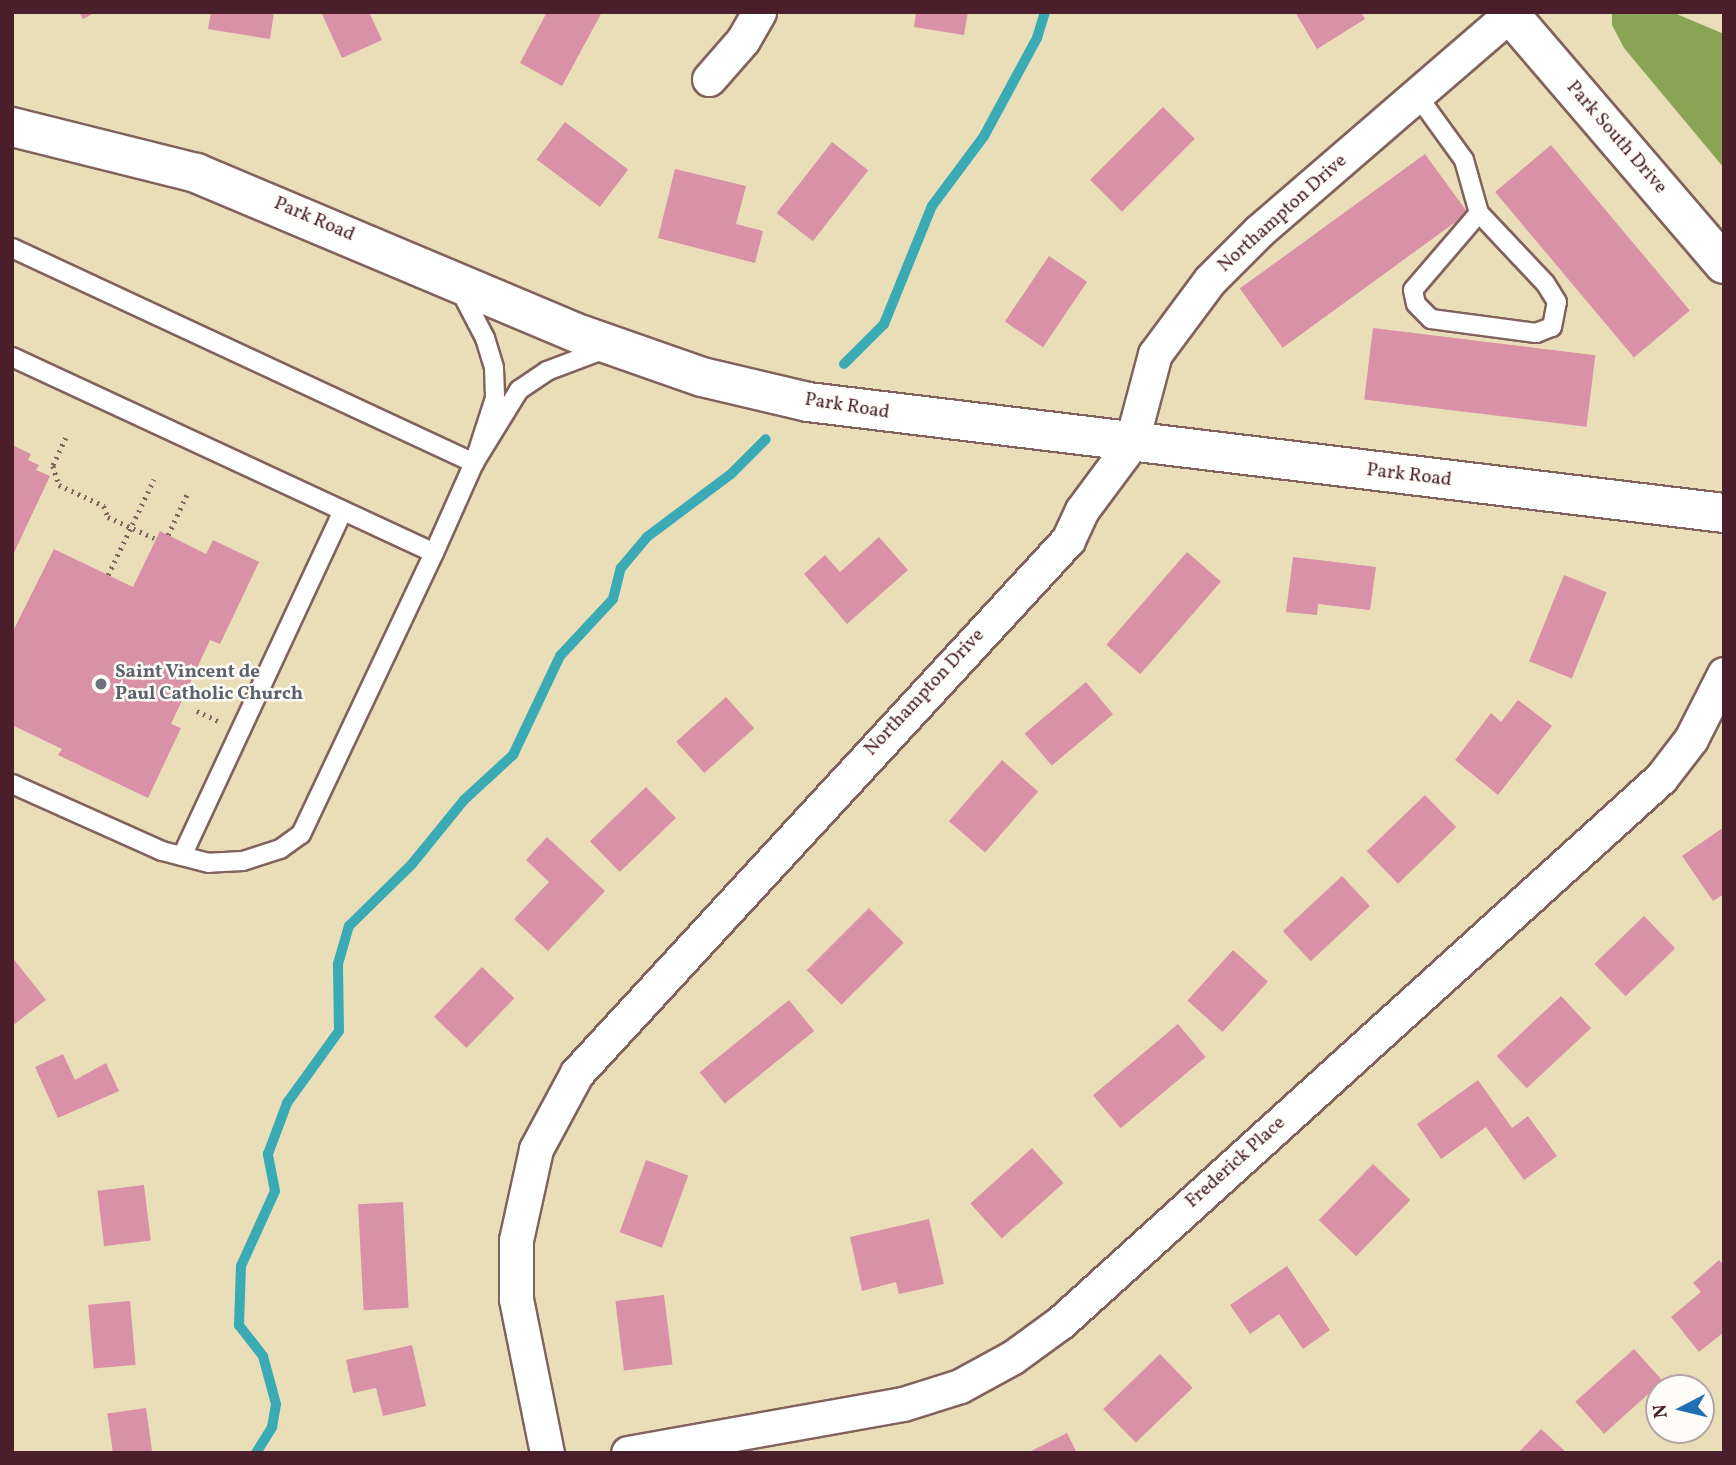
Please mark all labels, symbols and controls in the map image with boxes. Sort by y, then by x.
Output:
street label: Park South Drive [1561,77,1671,199]
street label: Northampton Drive [1214,150,1352,278]
street label: Park Road [270,193,358,247]
street label: Park Road [803,389,891,425]
street label: Park Road [1365,459,1453,493]
street label: Northampton Drive [860,625,990,761]
place label: Saint Vincent de Paul Catholic Church [115,662,303,706]
marker: Saint Vincent de Paul Catholic Church [93,676,109,692]
street label: Frederick Place [1181,1112,1291,1214]
north arrow [1645,1374,1715,1444]
text: N [1647,1403,1675,1420]

